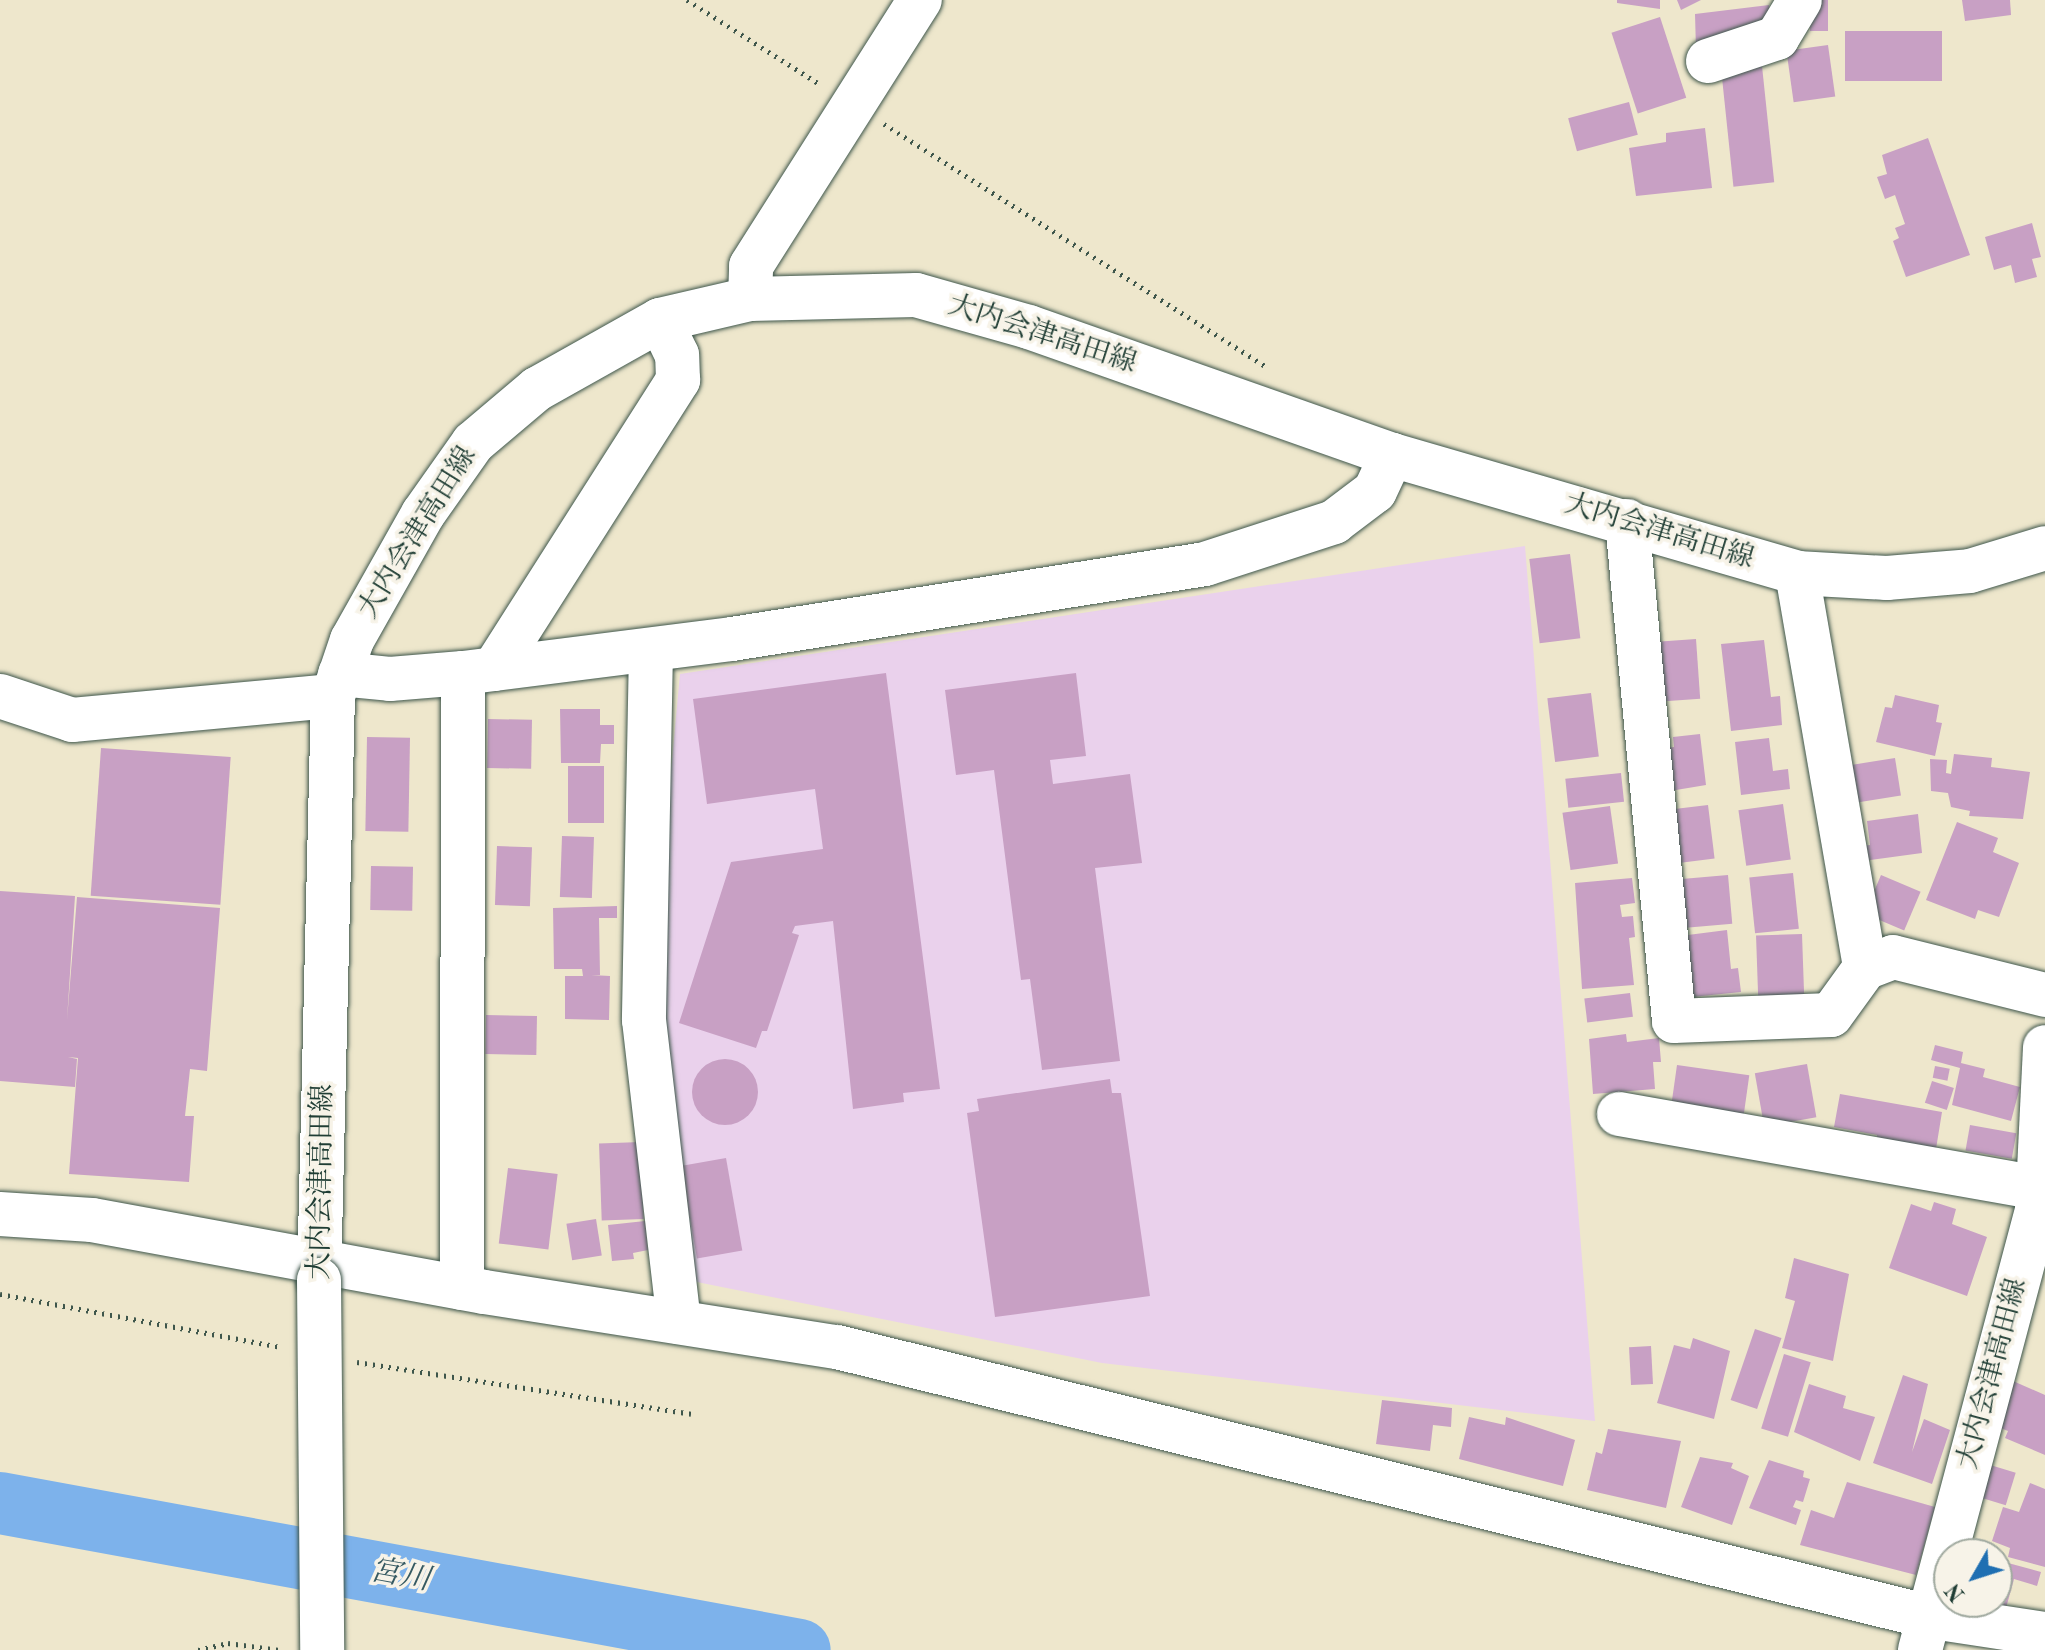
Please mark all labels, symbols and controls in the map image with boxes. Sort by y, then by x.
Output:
street label: 大内会津高田線 [944,289,1140,381]
street label: 大内会津高田線 [352,441,484,625]
street label: 大内会津高田線 [1560,487,1758,577]
street label: 大内会津高田線 [303,1084,341,1280]
street label: 大内会津高田線 [1951,1275,2035,1473]
north arrow [1933,1538,2013,1618]
water label: 宮川 [367,1553,433,1599]
text: N [1942,1578,1970,1605]

